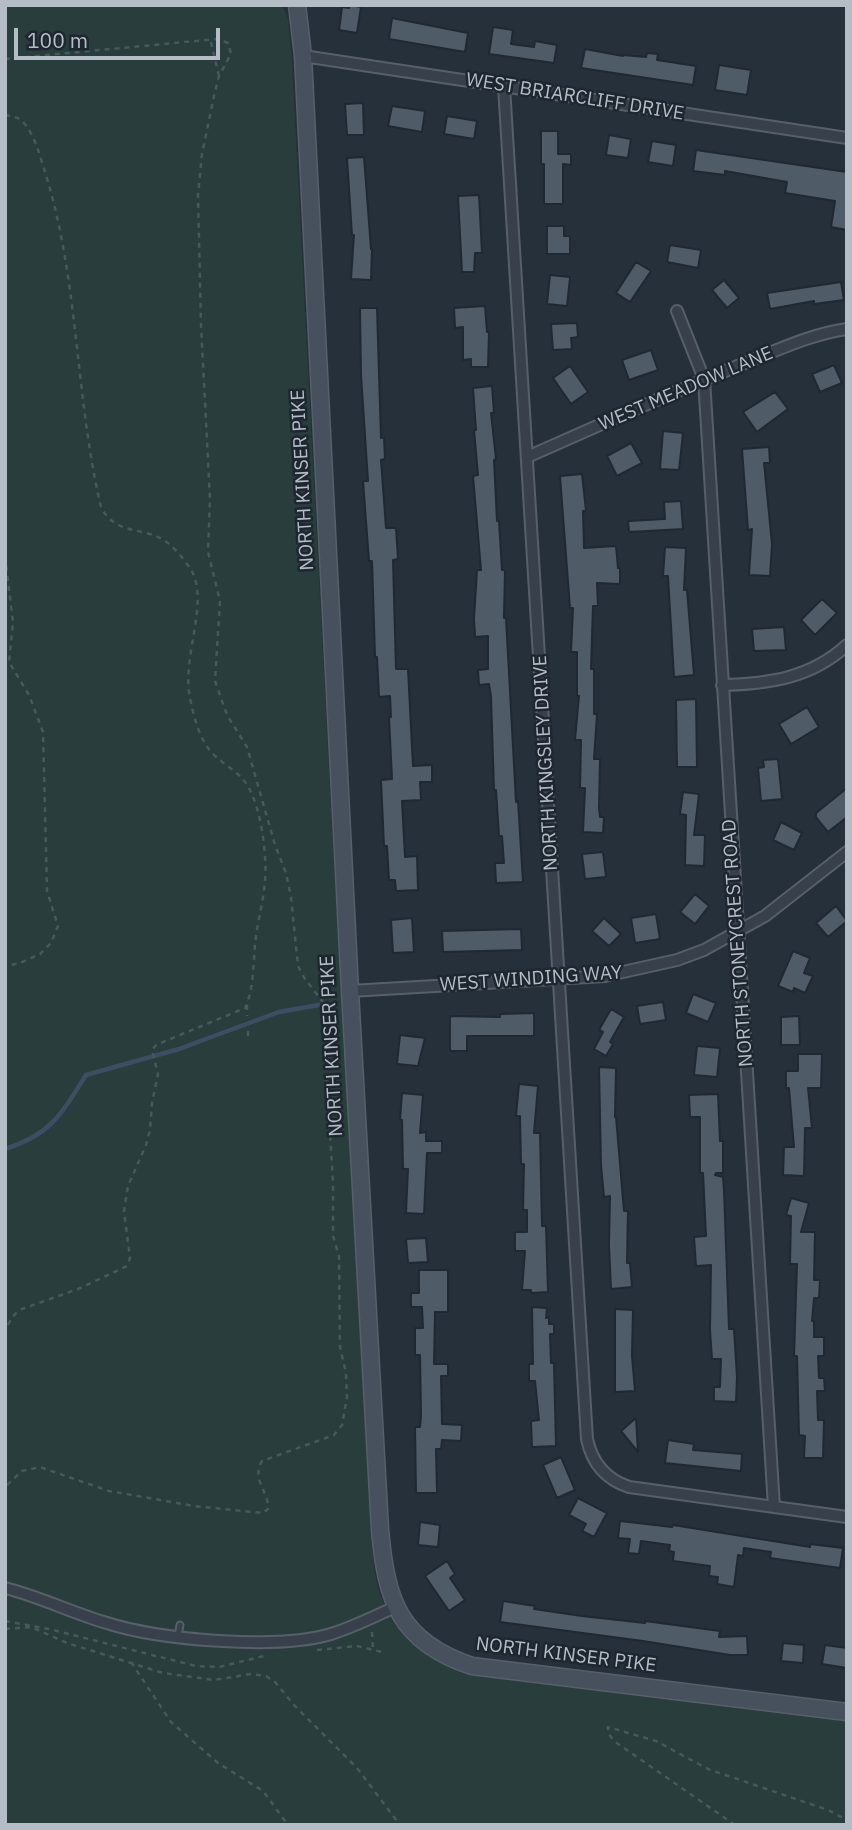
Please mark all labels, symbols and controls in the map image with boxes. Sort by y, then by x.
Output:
scale bar [18,14,224,58]
text: 100 m [27,26,88,54]
street label: WEST BRIARCLIFF DRIVE [464,69,686,125]
street label: WEST MEADOW LANE [595,342,777,436]
street label: NORTH KINSER PIKE [287,389,319,571]
street label: NORTH KINGSLEY DRIVE [529,655,563,871]
street label: NORTH STONEYCREST ROAD [718,818,758,1068]
street label: NORTH KINSER PIKE [316,955,348,1137]
street label: WEST WINDING WAY [439,961,623,997]
street label: NORTH KINSER PIKE [475,1633,657,1677]

